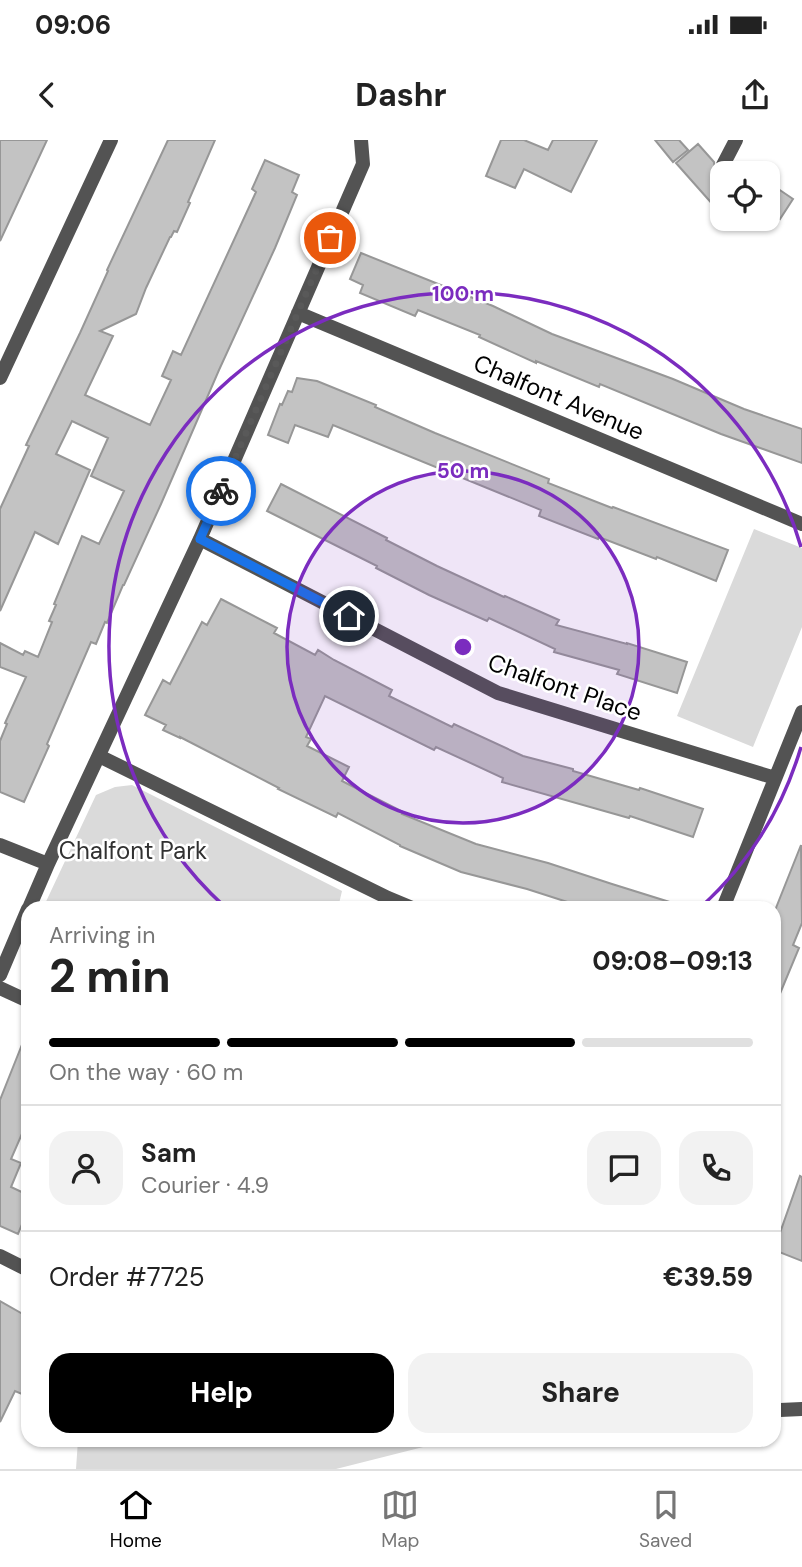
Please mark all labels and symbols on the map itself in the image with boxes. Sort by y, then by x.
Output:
pin [300,208,360,268]
text: 100 m [432,280,494,308]
street label: Chalfont Avenue [469,347,649,447]
courier [186,456,256,526]
text: 50 m [437,457,489,485]
pin [319,586,379,646]
centre of rings [451,635,475,659]
street label: Chalfont Place [484,646,646,728]
park label: Chalfont Park [59,835,207,866]

